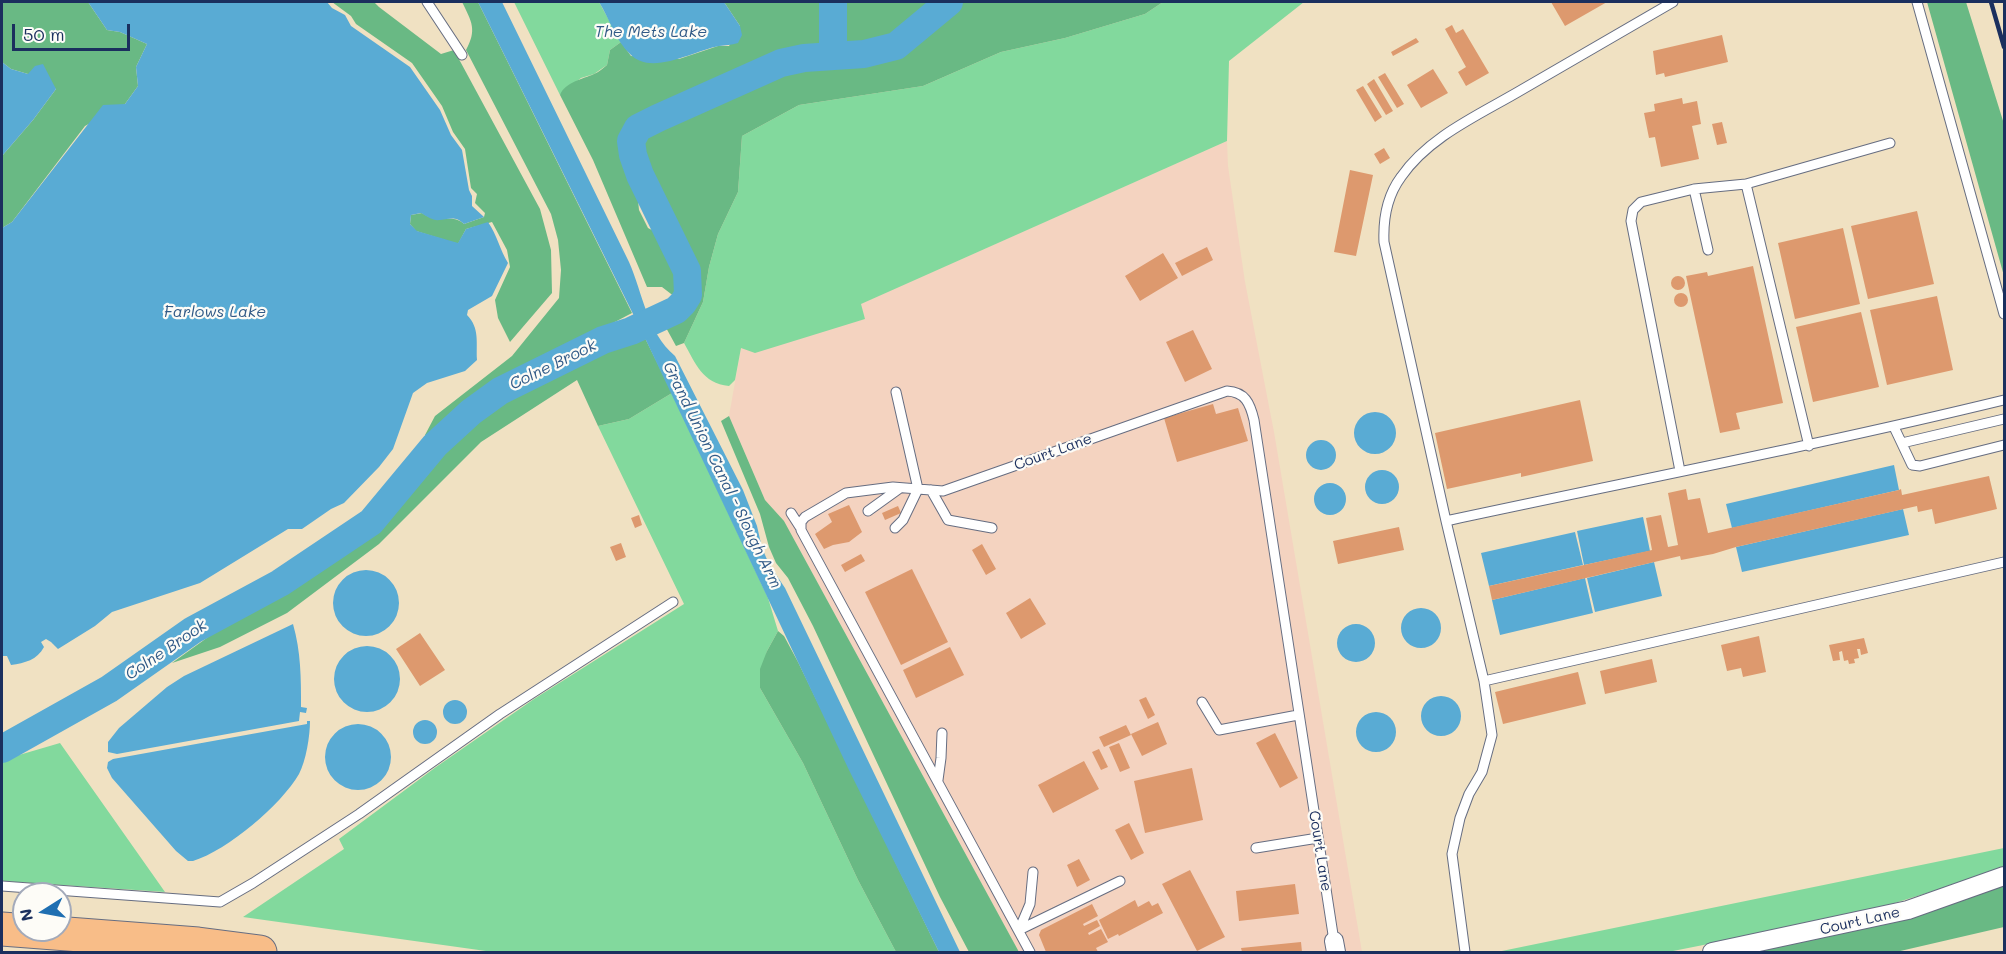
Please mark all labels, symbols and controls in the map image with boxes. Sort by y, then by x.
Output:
scale bar [15,12,134,50]
text: 50 m [23,22,65,46]
water label: The Mets Lake [595,22,707,42]
water label: Farlows Lake [164,302,266,322]
water label: Colne Brook [506,336,600,394]
water label: Grand Union Canal - Slough Arm [659,359,785,591]
street label: Court Lane [1012,430,1094,474]
water label: Colne Brook [122,616,210,684]
street label: Court Lane [1305,809,1335,893]
north arrow [12,882,72,942]
street label: Court Lane [1818,903,1902,939]
text: N [14,907,37,923]

